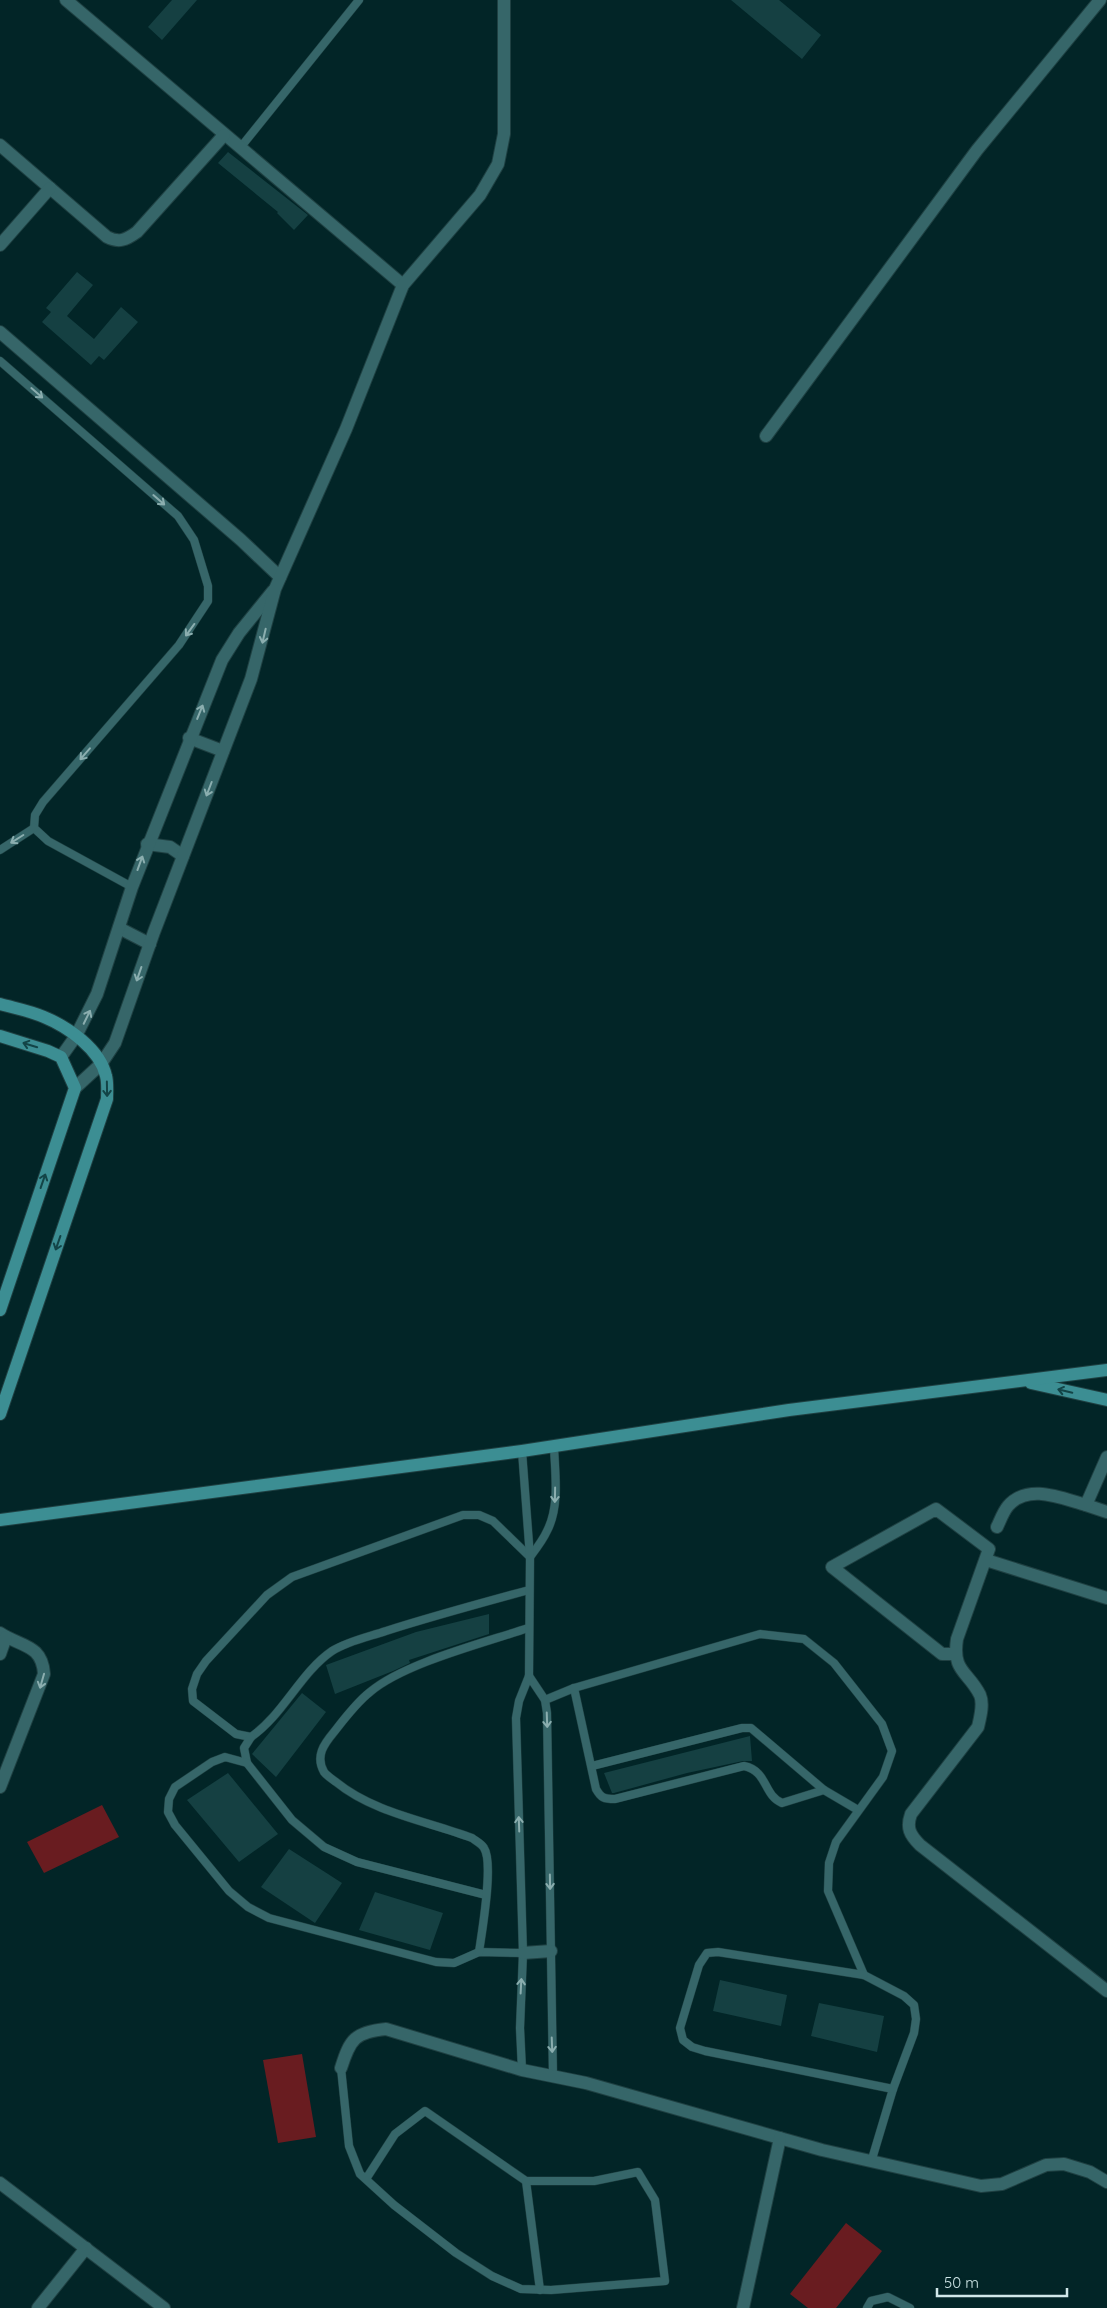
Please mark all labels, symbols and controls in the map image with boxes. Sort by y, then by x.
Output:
one-way arrow [30,387,43,398]
one-way arrow [152,494,165,506]
one-way arrow [185,623,195,637]
one-way arrow [259,628,268,644]
one-way arrow [195,705,205,720]
one-way arrow [79,747,90,760]
one-way arrow [204,781,213,796]
one-way arrow [10,834,24,844]
one-way arrow [136,856,145,871]
one-way arrow [134,966,144,982]
one-way arrow [82,1009,92,1024]
one-way arrow [23,1040,39,1050]
one-way arrow [102,1080,112,1097]
one-way arrow [39,1173,49,1189]
one-way arrow [53,1235,62,1251]
one-way arrow [1058,1385,1074,1395]
one-way arrow [550,1486,560,1503]
one-way arrow [36,1673,46,1689]
one-way arrow [542,1712,552,1728]
one-way arrow [515,1816,524,1832]
one-way arrow [545,1874,555,1890]
one-way arrow [517,1979,526,1995]
one-way arrow [547,2037,556,2053]
scale bar [937,2266,1067,2298]
text: 50 m [944,2273,979,2292]

